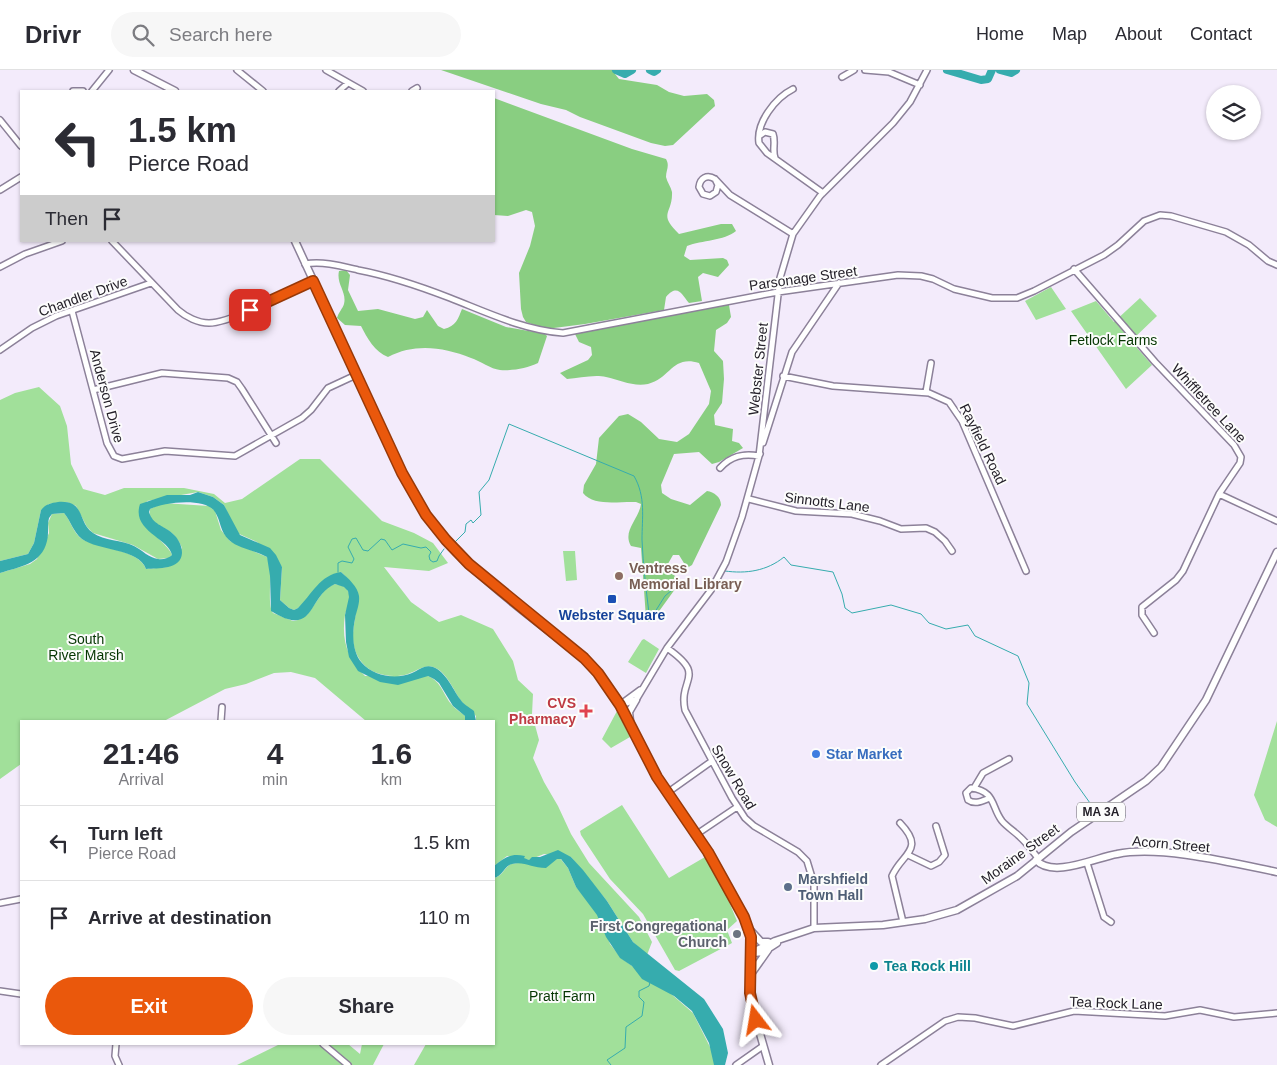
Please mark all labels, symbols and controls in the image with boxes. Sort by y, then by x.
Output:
search box [111,12,461,57]
text: Drivr [25,21,81,48]
icon: search [129,21,157,49]
text: Search here [169,24,273,45]
text: Home [976,24,1024,44]
text: Map [1052,24,1087,44]
text: About [1115,24,1162,44]
text: Contact [1190,24,1252,44]
map controls [1206,85,1261,140]
button: layers [1206,85,1261,140]
icon: left [45,110,110,175]
text: 1.5 km [128,110,237,149]
text: Pierce Road [128,151,249,176]
icon: arrive [98,205,126,233]
text: Then [45,208,88,229]
street label: Parsonage Street [748,262,858,294]
street label: Chandler Drive [36,272,130,319]
pin [229,289,271,331]
icon: arrive [236,296,264,324]
street label: Webster Street [745,322,771,416]
park label: Fetlock Farms [1069,332,1157,348]
street label: Anderson Drive [87,347,127,445]
street label: Whiffletree Lane [1168,360,1250,446]
street label: Rayfield Road [957,401,1009,487]
street label: Sinnotts Lane [784,489,871,515]
place label: Ventress Memorial Library [629,560,742,592]
marker: Ventress Memorial Library [613,570,625,582]
marker: Webster Square [606,593,618,605]
place label: Webster Square [559,607,665,623]
park label: South River Marsh [48,631,124,663]
place label: CVS Pharmacy [509,695,576,727]
marker: CVS Pharmacy [580,705,592,717]
text: 21:46 [103,737,179,770]
text: 4 [267,737,283,770]
text: 1.6 [371,737,412,770]
street label: Snow Road [709,742,759,812]
place label: Star Market [826,746,903,762]
marker: Star Market [810,748,822,760]
text: Arrival [118,771,164,788]
text: min [262,771,288,788]
text: km [381,771,402,788]
road number: MA 3A [1077,802,1125,822]
street label: Moraine Street [978,820,1062,887]
text: Turn left [88,823,163,844]
icon: left [45,829,73,857]
text: 1.5 km [413,832,470,853]
street label: Acorn Street [1132,833,1211,855]
text: Pierce Road [88,845,176,862]
place label: Marshfield Town Hall [798,871,868,903]
marker: Marshfield Town Hall [782,881,794,893]
icon: arrive [45,904,73,932]
text: Arrive at destination [88,907,272,928]
text: 110 m [419,907,470,928]
place label: First Congregational Church [590,918,727,950]
marker: First Congregational Church [731,928,743,940]
place label: Tea Rock Hill [884,958,971,974]
marker: Tea Rock Hill [868,960,880,972]
button: Exit [45,977,253,1035]
button: Share [263,977,470,1035]
park label: Pratt Farm [529,988,595,1004]
position arrow [729,993,781,1045]
street label: Tea Rock Lane [1069,993,1163,1013]

